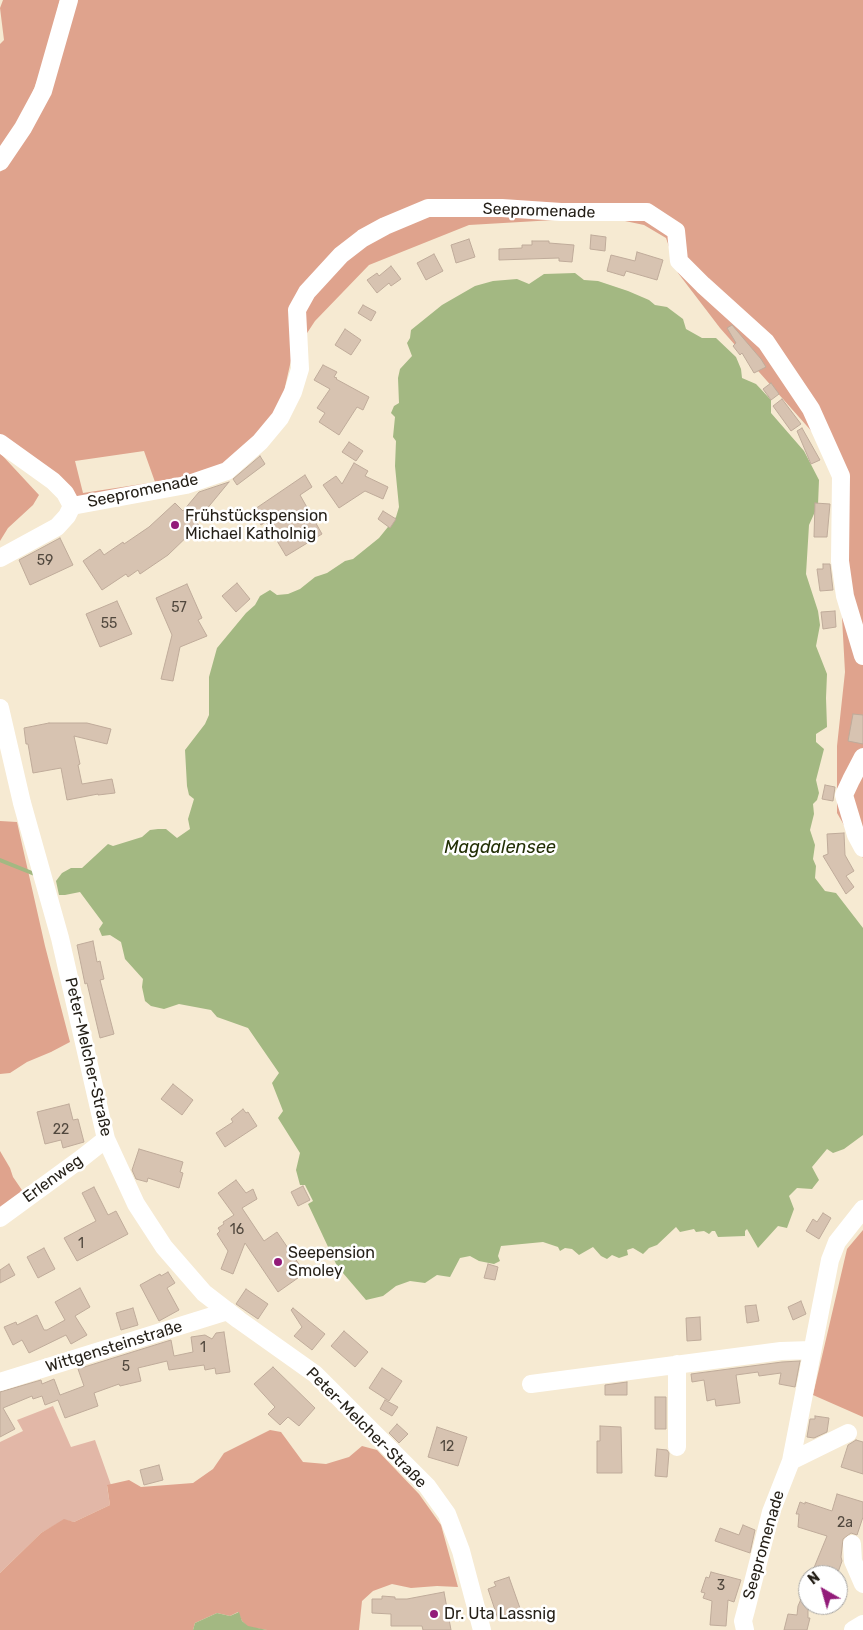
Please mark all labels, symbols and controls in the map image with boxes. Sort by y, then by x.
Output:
street label: Seepromenade [482,199,596,223]
street label: Seepromenade [86,470,200,512]
place label: Frühstückspension Michael Katholnig [185,506,328,544]
marker: Frühstückspension Michael Katholnig [169,519,181,531]
house number: 59 [37,553,53,569]
house number: 57 [171,600,187,616]
house number: 55 [101,616,117,632]
water label: Magdalensee [444,837,556,859]
street label: Peter-Melcher-Straße [60,976,116,1138]
house number: 22 [53,1122,69,1138]
street label: Erlenweg [19,1151,87,1207]
house number: 16 [230,1222,244,1238]
house number: 1 [78,1236,84,1252]
place label: Seepension Smoley [288,1243,375,1281]
marker: Seepension Smoley [272,1256,284,1268]
street label: Wittgensteinstraße [43,1317,185,1377]
house number: 1 [200,1340,206,1356]
house number: 5 [122,1359,130,1375]
street label: Peter-Melcher-Straße [302,1364,430,1492]
house number: 12 [440,1439,454,1455]
street label: Seepromenade [739,1488,789,1602]
house number: 2a [837,1515,853,1531]
north arrow [798,1565,848,1615]
text: N [805,1569,823,1588]
house number: 3 [717,1578,725,1594]
place label: Dr. Uta Lassnig [444,1604,556,1624]
marker: Dr. Uta Lassnig [428,1608,440,1620]

